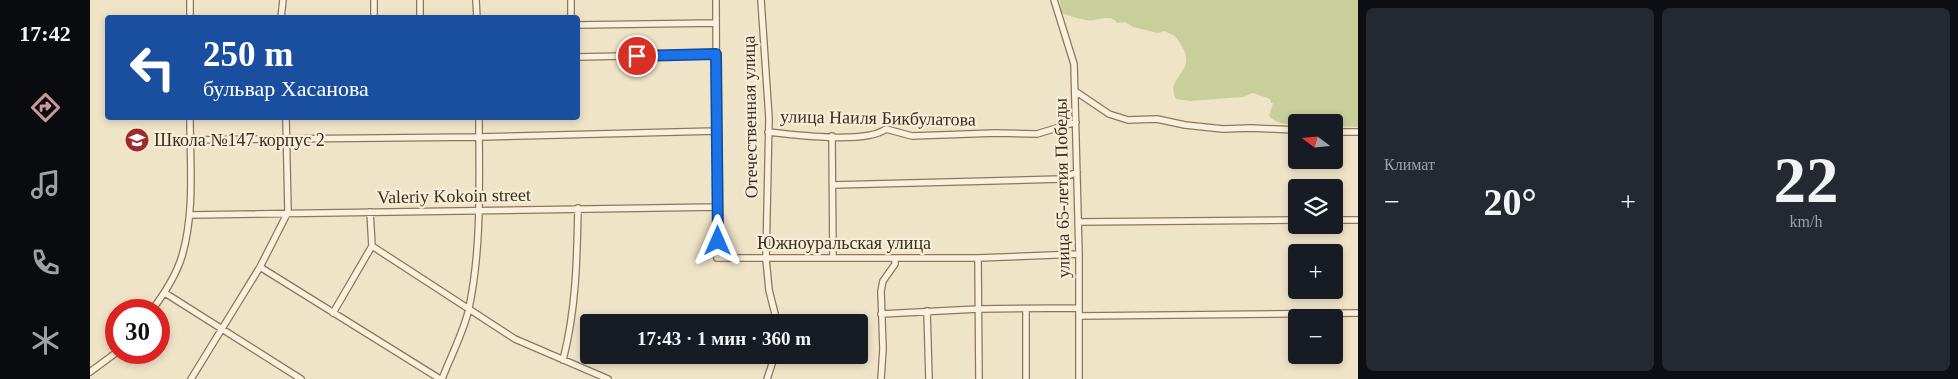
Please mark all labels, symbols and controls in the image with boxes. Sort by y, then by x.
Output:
text: 17:42 [19,21,71,46]
icon: left [120,35,185,100]
text: 250 m [203,35,293,74]
pin [616,35,658,77]
street label: Отечественная улица [739,36,761,198]
icon: arrive [623,42,651,70]
text: бульвар Хасанова [203,76,369,101]
icon: directions [28,90,63,125]
street label: улица 65-летия Победы [1050,98,1074,278]
street label: улица Наиля Бикбулатова [780,106,976,130]
north arrow [1288,114,1342,169]
map controls [1288,114,1343,364]
school or university icon: Школа №147 корпус 2 [124,127,150,153]
place label: Школа №147 корпус 2 [154,130,325,150]
text: 22 [1774,144,1839,216]
text: Климат [1384,156,1435,173]
icon: music [28,167,63,202]
button: layers [1288,179,1343,234]
text: 20° [1483,181,1537,223]
street label: Valeriy Kokoin street [377,185,531,207]
text: − [1384,186,1400,217]
text: + [1620,186,1636,217]
text: km/h [1790,213,1822,230]
position arrow [691,214,743,266]
street label: Южноуральская улица [757,233,931,253]
button: + [1288,244,1343,299]
icon: phone [28,245,63,280]
speed limit sign: 30 [105,299,170,364]
button: − [1288,309,1343,364]
icon: climate [28,323,63,358]
text: 17:43 · 1 мин · 360 m [637,328,811,349]

